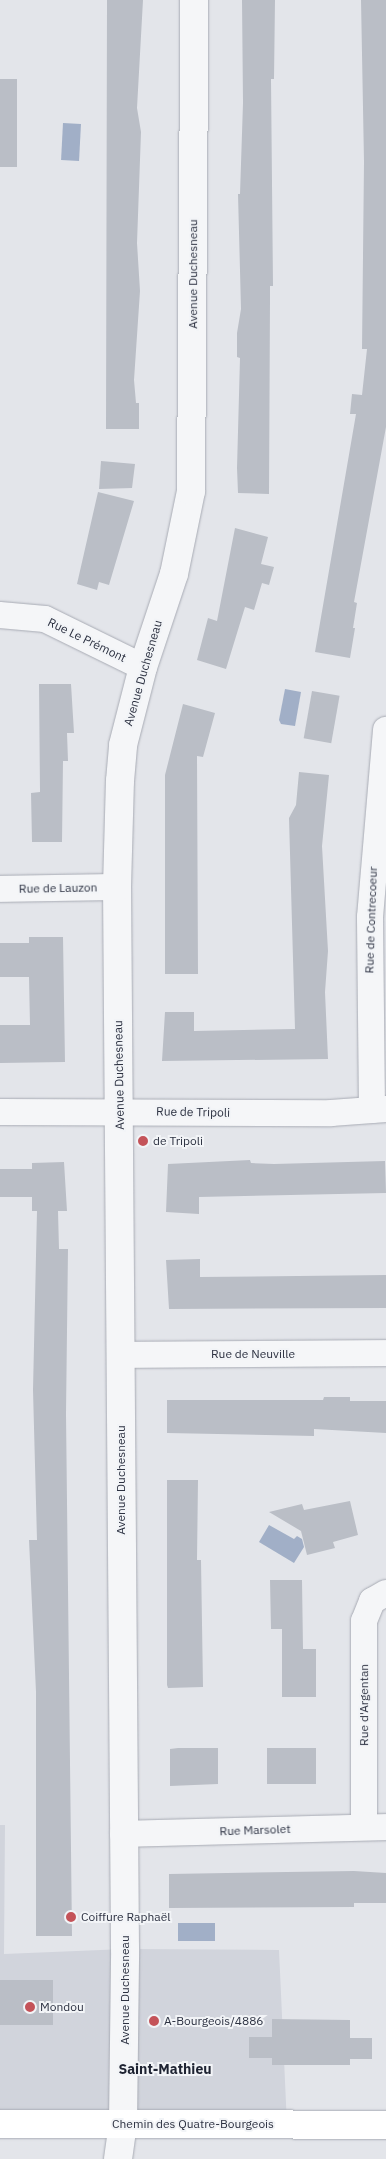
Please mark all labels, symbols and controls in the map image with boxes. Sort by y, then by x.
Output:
street label: Avenue Duchesneau [186,219,200,329]
street label: Rue Le Prémont [45,615,129,665]
street label: Avenue Duchesneau [121,618,165,728]
street label: Rue de Contrecoeur [362,866,380,974]
street label: Rue de Lauzon [19,880,97,896]
street label: Avenue Duchesneau [111,1020,127,1130]
street label: Rue de Tripoli [156,1104,230,1120]
place label: de Tripoli [153,1134,203,1148]
marker: de Tripoli [137,1135,149,1147]
street label: Rue de Neuville [211,1347,295,1361]
street label: Avenue Duchesneau [114,1425,128,1535]
street label: Rue d'Argentan [357,1664,371,1746]
street label: Rue Marsolet [219,1822,291,1838]
place label: Coiffure Raphaël [81,1910,171,1924]
marker: Coiffure Raphaël [65,1911,77,1923]
street label: Avenue Duchesneau [118,1935,132,2045]
place label: Mondou [40,2000,84,2014]
marker: Mondou [24,2001,36,2013]
place label: A-Bourgeois/4886 [164,2014,264,2028]
marker: A-Bourgeois/4886 [148,2015,160,2027]
district label: Saint-Mathieu [118,2061,212,2077]
street label: Chemin des Quatre-Bourgeois [112,2117,274,2131]

